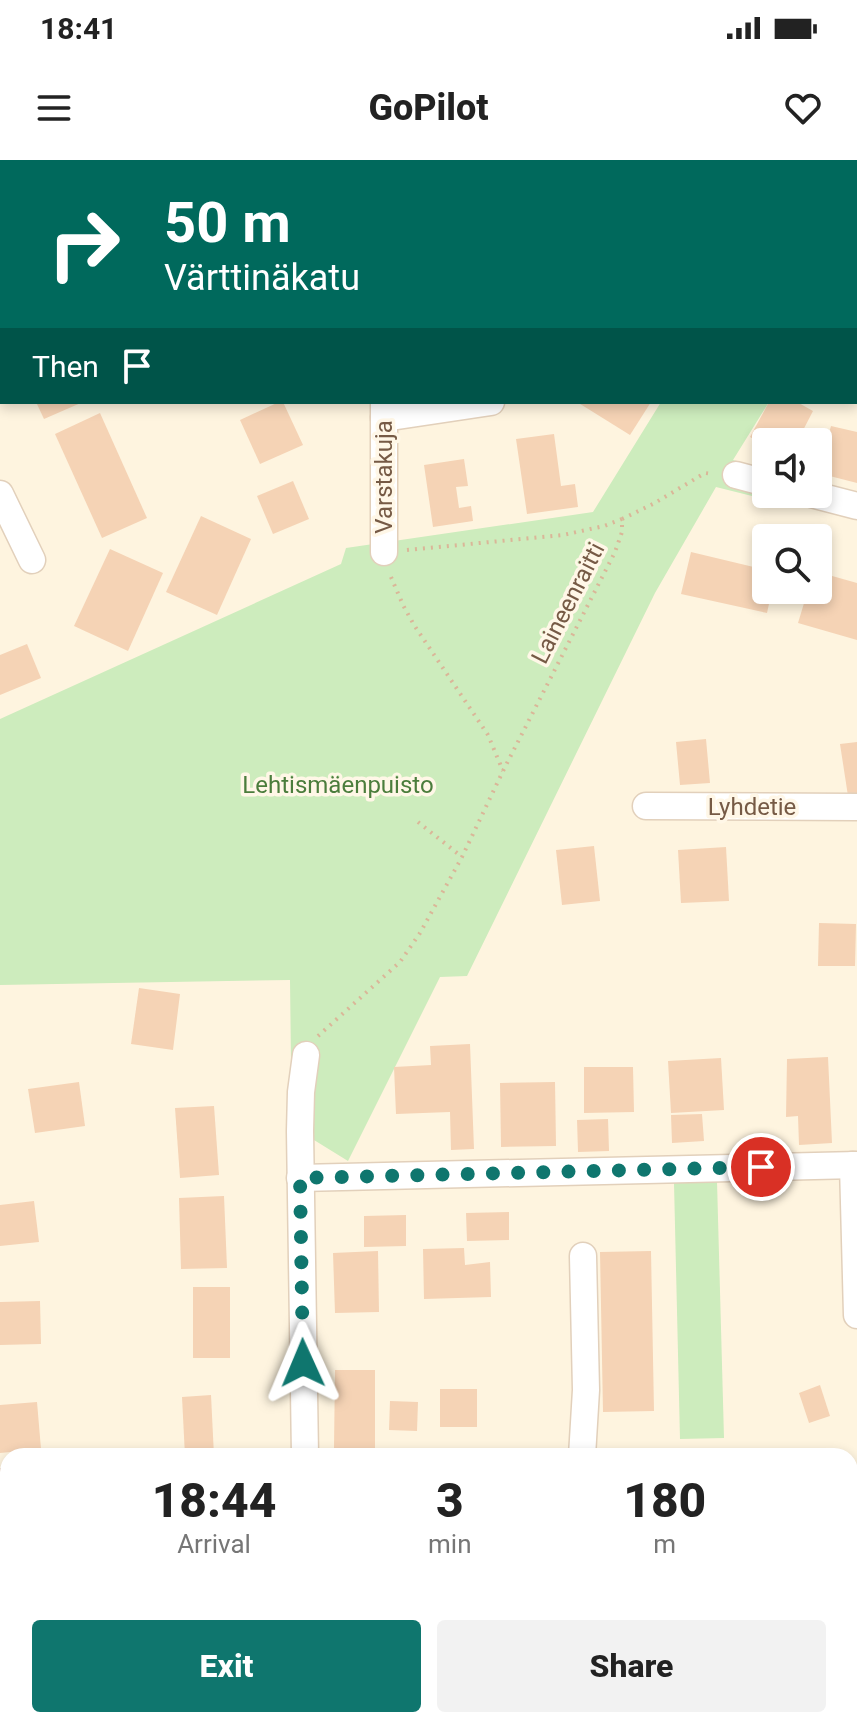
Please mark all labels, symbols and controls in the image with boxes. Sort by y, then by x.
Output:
text: 18:41 [40,11,117,46]
icon: menu [32,86,76,130]
icon: heart [781,86,825,130]
text: GoPilot [368,87,489,129]
text: 50 m [164,190,291,256]
icon: right [32,192,136,296]
text: Värttinäkatu [164,257,360,299]
icon: arrive [115,344,159,388]
text: Then [32,349,99,384]
street label: Varstakuja [370,420,398,534]
map controls [752,428,832,604]
button: sound [752,428,832,508]
button: search [752,524,832,604]
street label: Laineenraitti [526,538,610,668]
park label: Lehtismäenpuisto [242,771,434,799]
street label: Lyhdetie [708,793,796,821]
pin [727,1133,795,1201]
icon: arrive [739,1145,783,1189]
position arrow [261,1321,345,1405]
text: 18:44 [152,1472,276,1529]
text: 3 [436,1472,464,1529]
text: 180 [623,1472,706,1529]
text: Arrival [177,1529,251,1559]
text: min [428,1529,472,1559]
text: m [653,1529,676,1559]
button: Exit [32,1620,421,1712]
button: Share [437,1620,826,1712]

